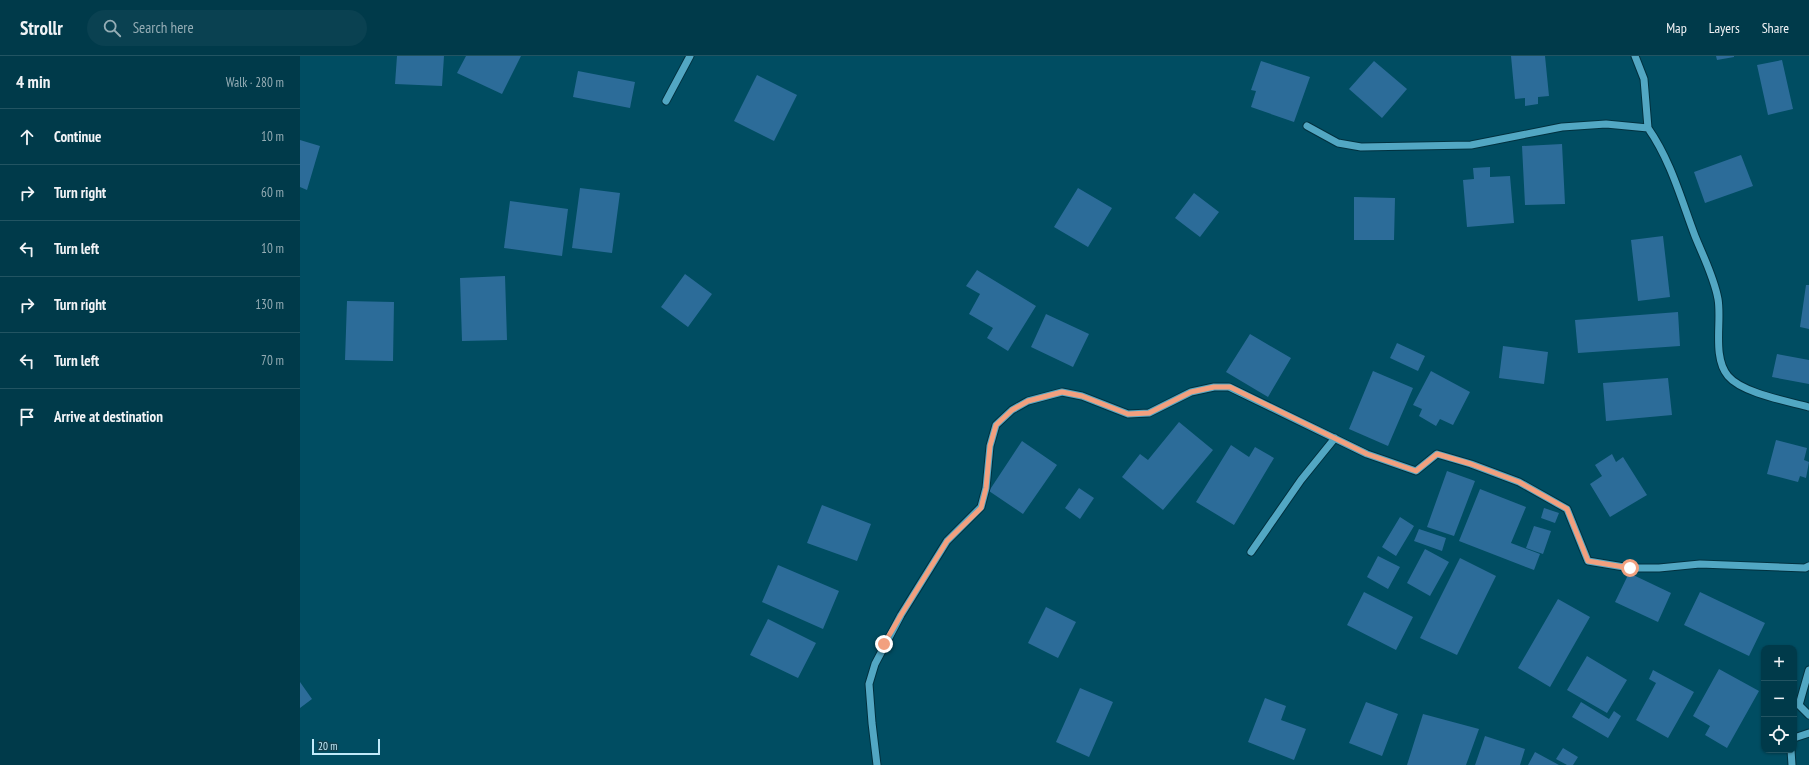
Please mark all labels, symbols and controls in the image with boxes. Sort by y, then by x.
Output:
search box [87,10,367,46]
text: Strollr [20,16,63,40]
icon: search [101,17,123,39]
text: Search here [133,18,194,37]
text: Map [1666,19,1687,37]
text: Layers [1709,19,1740,37]
text: Share [1762,19,1789,37]
text: 4 min [16,71,50,93]
text: Walk · 280 m [226,74,284,91]
icon: ahead [16,126,38,148]
text: Continue [54,127,101,146]
text: 10 m [261,128,284,145]
icon: right [16,182,38,204]
text: Turn right [54,183,106,202]
text: 60 m [261,184,284,201]
icon: left [16,238,38,260]
text: Turn left [54,239,99,258]
text: 10 m [261,240,284,257]
icon: right [16,294,38,316]
text: Turn right [54,295,106,314]
text: 130 m [255,296,284,313]
icon: left [16,350,38,372]
text: Turn left [54,351,99,370]
text: 70 m [261,352,284,369]
icon: arrive [16,406,38,428]
text: Arrive at destination [54,407,163,426]
route start [1621,559,1639,577]
route end [875,635,893,653]
map controls [1761,645,1797,753]
button: + [1761,645,1797,681]
button: − [1761,681,1797,717]
button: locate [1761,717,1797,753]
scale bar [312,737,380,756]
text: 20 m [318,739,337,753]

